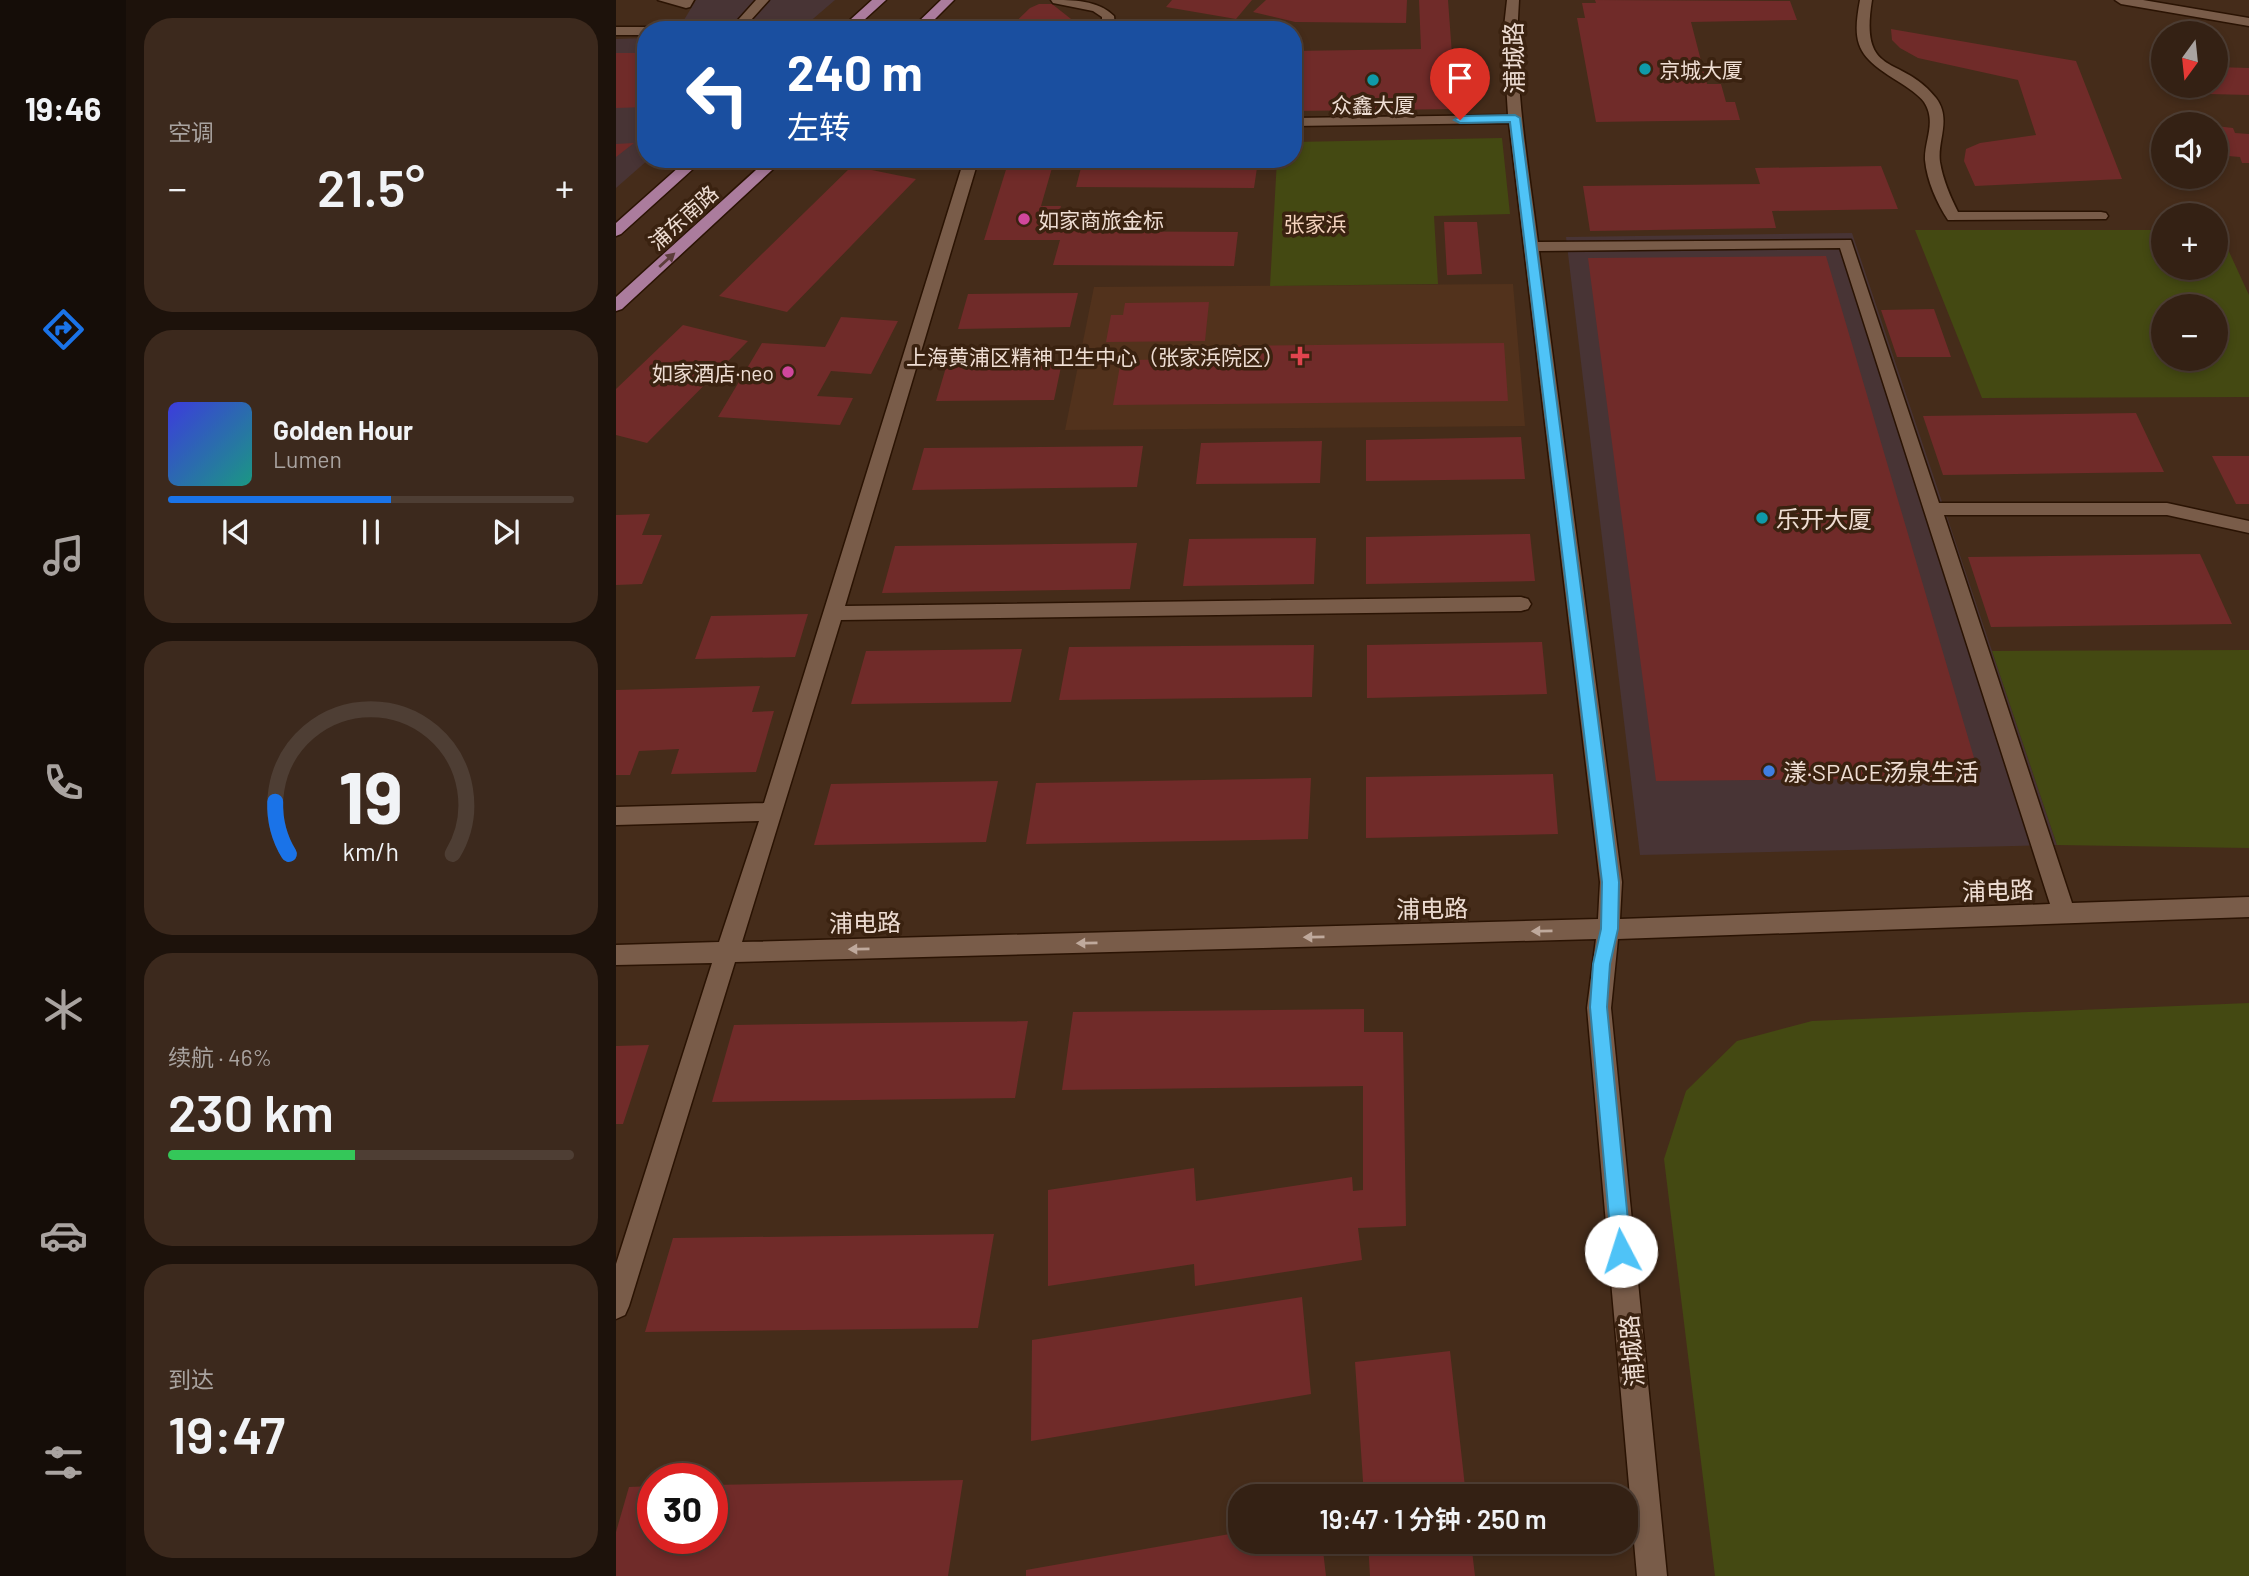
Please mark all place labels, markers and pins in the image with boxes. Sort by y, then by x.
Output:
pin [1430,48,1490,120]
place label: 京城大厦 [1659,57,1743,82]
marker: 京城大厦 [1637,61,1653,77]
marker: 众鑫大厦 [1365,72,1381,88]
place label: 众鑫大厦 [1331,92,1415,117]
place label: 如家商旅金标 [1038,207,1164,232]
marker: 如家商旅金标 [1016,211,1032,227]
place label: 上海黄浦区精神卫生中心（张家浜院区） [906,344,1284,369]
marker: 上海黄浦区精神卫生中心（张家浜院区） [1290,346,1310,366]
place label: 如家酒店·neo [652,360,774,385]
marker: 如家酒店·neo [780,364,796,380]
place label: 乐开大厦 [1776,504,1872,533]
marker: 乐开大厦 [1754,510,1770,526]
place label: 漾·SPACE汤泉生活 [1783,757,1979,786]
marker: 漾·SPACE汤泉生活 [1761,763,1777,779]

